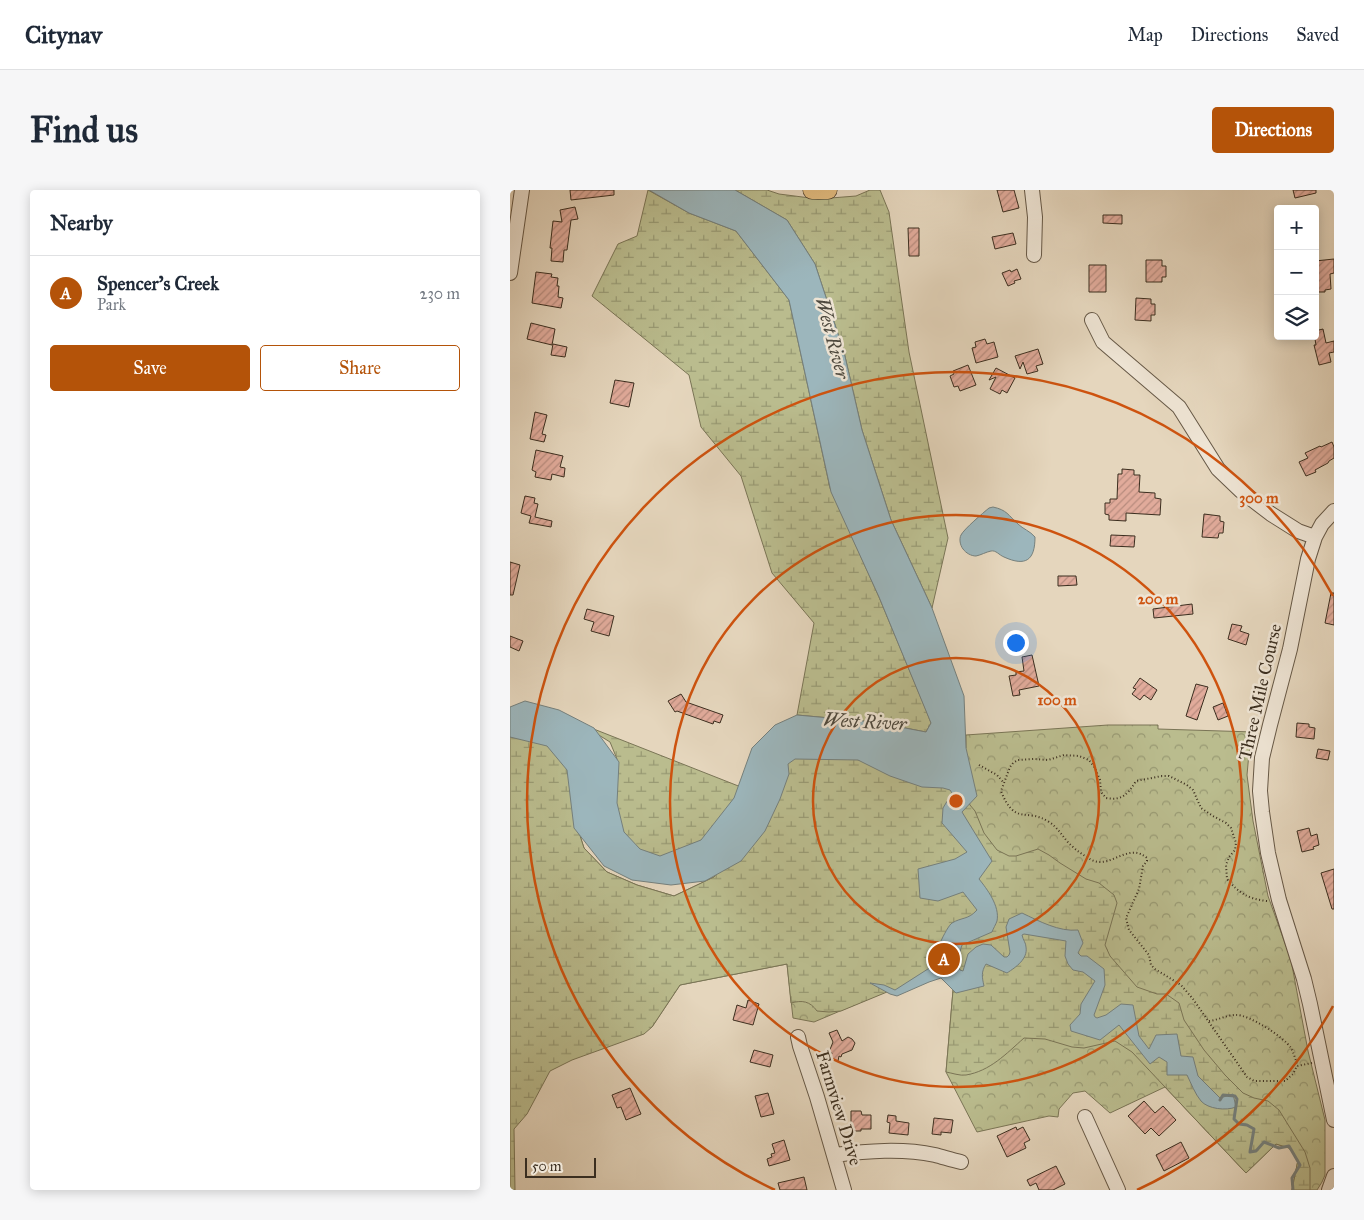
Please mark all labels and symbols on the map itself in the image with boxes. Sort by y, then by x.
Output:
water label: West River [811,295,855,382]
text: 300 m [1239,489,1279,508]
text: 200 m [1138,590,1179,608]
street label: Three Mile Course [1234,622,1286,762]
your location [1003,630,1029,656]
text: 100 m [1037,691,1077,709]
water label: West River [823,708,908,735]
centre of rings [947,792,965,810]
pin: A [928,940,960,978]
street label: Farmview Drive [811,1048,867,1168]
scale bar [525,1155,596,1178]

